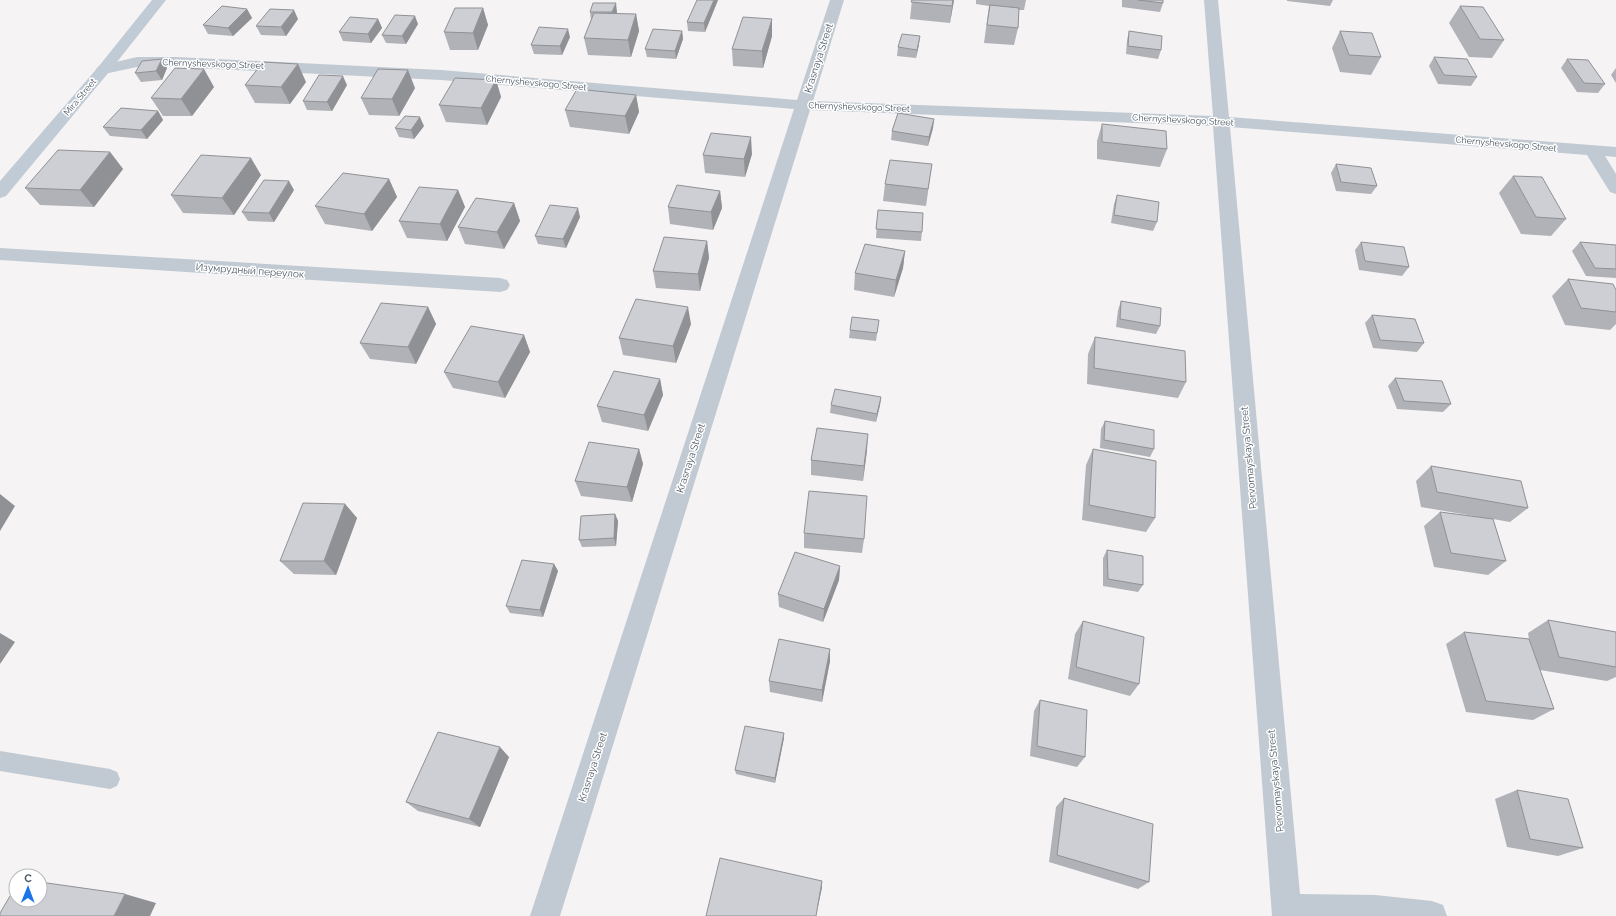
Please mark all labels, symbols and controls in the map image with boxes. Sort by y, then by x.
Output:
street label: Krasnaya Street [802,21,835,94]
street label: Chernyshevskogo Street [162,57,264,71]
street label: Chernyshevskogo Street [485,74,587,92]
street label: Mira Street [62,76,98,118]
street label: Chernyshevskogo Street [808,100,910,114]
street label: Chernyshevskogo Street [1132,112,1234,128]
street label: Chernyshevskogo Street [1455,135,1557,153]
street label: Изумрудный переулок [195,261,305,280]
street label: Pervomayskaya Street [1238,406,1258,510]
street label: Krasnaya Street [674,421,707,494]
street label: Pervomayskaya Street [1265,729,1285,833]
street label: Krasnaya Street [576,730,609,803]
north arrow [8,868,48,908]
text: С [24,872,33,885]

